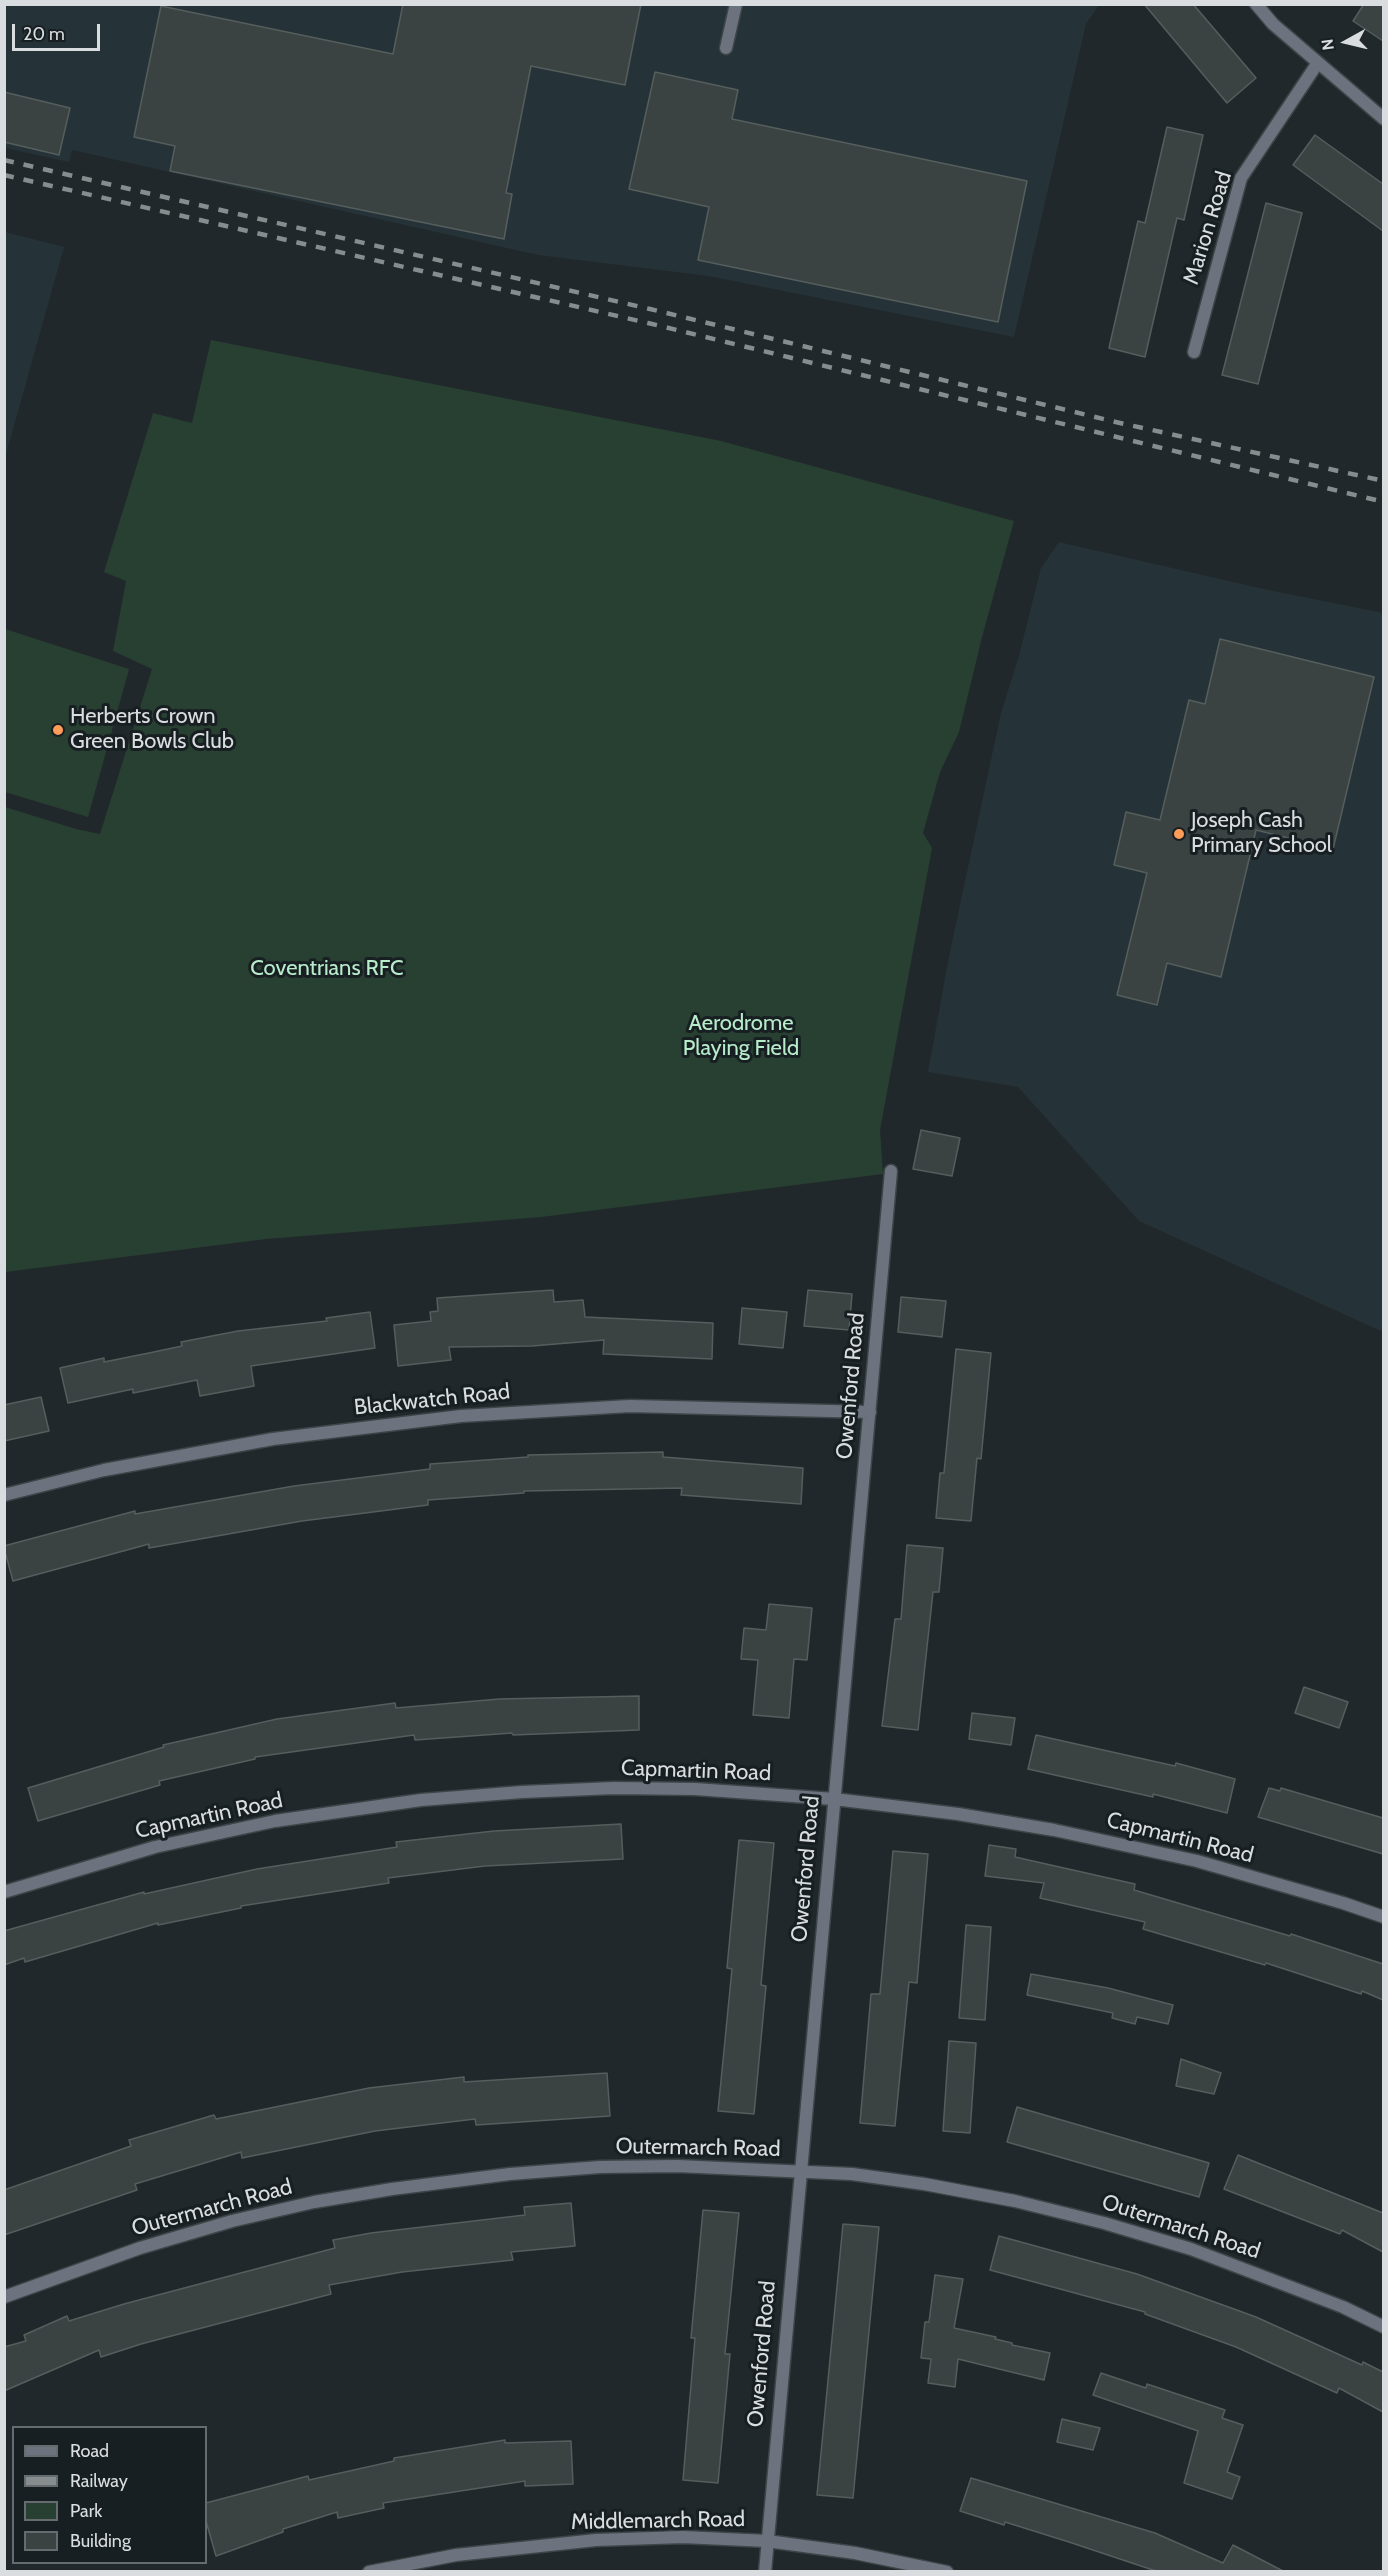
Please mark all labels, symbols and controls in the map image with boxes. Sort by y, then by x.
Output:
scale bar [15,12,104,50]
north arrow [1316,12,1376,72]
text: 20 m [23,23,65,45]
text: N [1317,38,1338,51]
street label: Marion Road [1178,168,1238,288]
place label: Herberts Crown Green Bowls Club [70,704,234,756]
marker: Herberts Crown Green Bowls Club [51,723,65,737]
place label: Joseph Cash Primary School [1191,808,1332,860]
marker: Joseph Cash Primary School [1172,827,1186,841]
park label: Coventrians RFC [250,956,404,982]
park label: Aerodrome Playing Field [683,1011,799,1062]
street label: Owenford Road [831,1312,871,1460]
street label: Blackwatch Road [353,1379,511,1421]
street label: Capmartin Road [620,1755,772,1787]
street label: Capmartin Road [133,1787,285,1845]
street label: Owenford Road [786,1795,826,1943]
street label: Capmartin Road [1104,1807,1256,1869]
street label: Outermarch Road [615,2133,781,2163]
street label: Outermarch Road [129,2174,295,2242]
street label: Outermarch Road [1098,2189,1264,2265]
street label: Owenford Road [742,2280,782,2428]
legend [12,2426,207,2564]
text: Road [70,2440,109,2462]
text: Railway [70,2470,128,2492]
text: Park [70,2500,102,2522]
street label: Middlemarch Road [571,2506,745,2536]
text: Building [70,2530,131,2552]

